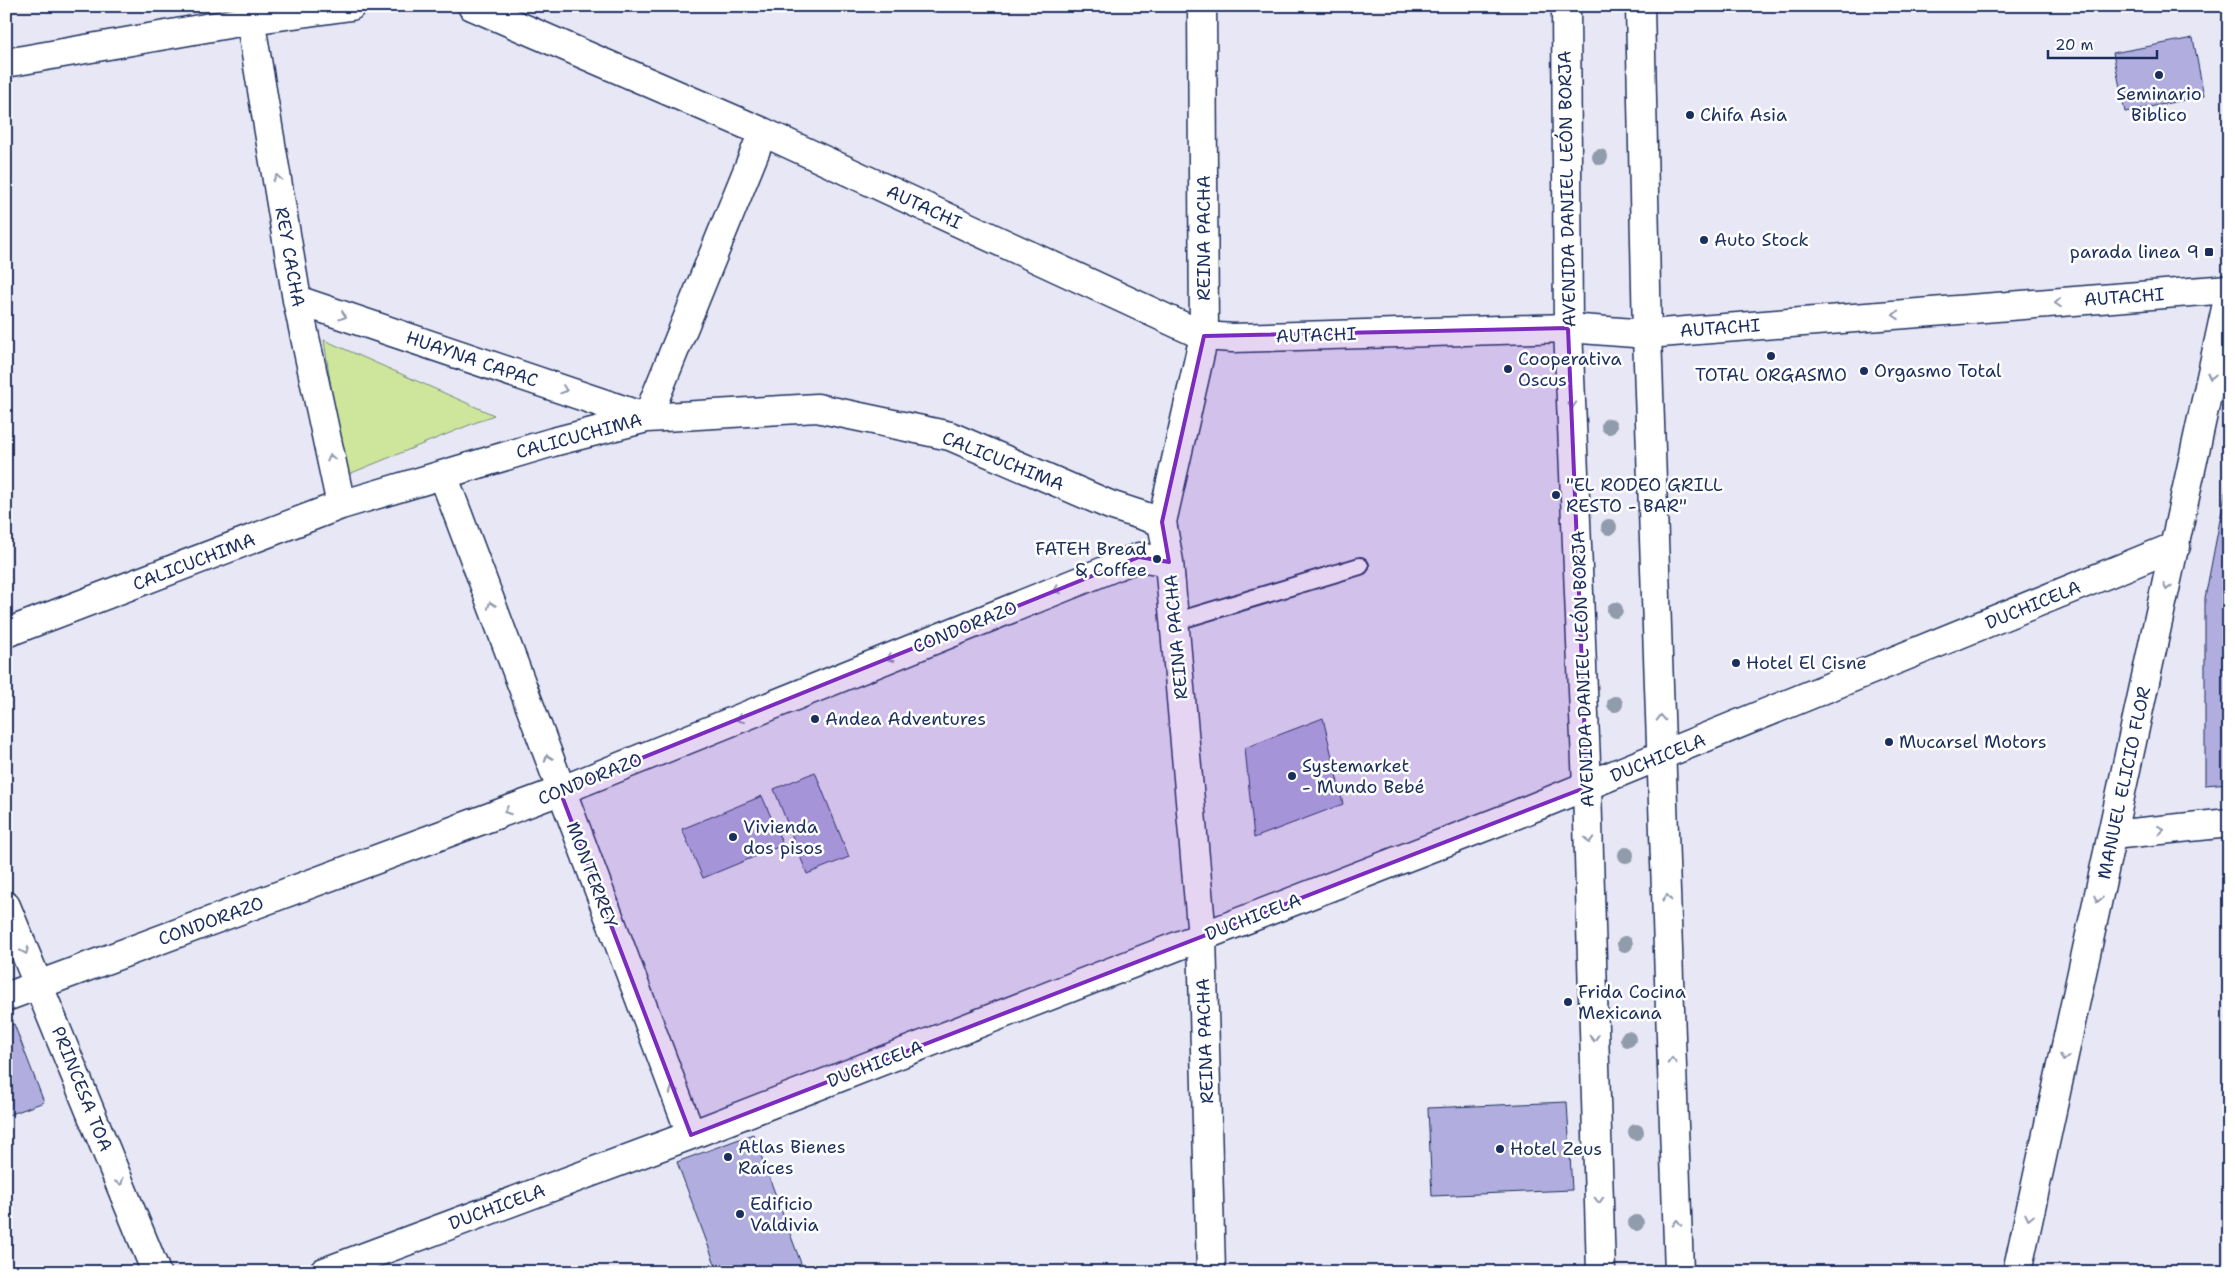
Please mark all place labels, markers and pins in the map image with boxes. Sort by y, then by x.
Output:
marker: Seminario Biblico [2153,69,2165,81]
place label: Seminario Biblico [2116,82,2202,127]
place label: Chifa Asia [1700,103,1787,127]
marker: Chifa Asia [1684,109,1696,121]
place label: Auto Stock [1714,228,1809,252]
marker: Auto Stock [1698,234,1710,246]
place label: parada linea 9 [2070,240,2199,264]
marker: parada linea 9 [2203,246,2215,258]
place label: Cooperativa Oscus [1518,347,1622,392]
marker: TOTAL ORGASMO [1765,350,1777,362]
place label: Orgasmo Total [1874,359,2002,383]
marker: Cooperativa Oscus [1502,363,1514,375]
place label: TOTAL ORGASMO [1695,363,1847,387]
marker: Orgasmo Total [1858,365,1870,377]
place label: "EL RODEO GRILL RESTO - BAR" [1566,473,1723,518]
marker: "EL RODEO GRILL RESTO - BAR" [1550,489,1562,501]
place label: FATEH Bread & Coffee [1035,537,1147,582]
marker: FATEH Bread & Coffee [1151,553,1163,565]
place label: Hotel El Cisne [1746,651,1867,675]
marker: Hotel El Cisne [1730,657,1742,669]
place label: Andea Adventures [825,707,986,731]
marker: Andea Adventures [809,713,821,725]
place label: Mucarsel Motors [1899,730,2047,754]
marker: Mucarsel Motors [1883,736,1895,748]
place label: Systemarket - Mundo Bebé [1302,754,1425,799]
marker: Systemarket - Mundo Bebé [1286,770,1298,782]
place label: Vivienda dos pisos [743,815,823,860]
marker: Vivienda dos pisos [727,831,739,843]
place label: Frida Cocina Mexicana [1578,980,1686,1025]
marker: Frida Cocina Mexicana [1562,996,1574,1008]
place label: Atlas Bienes Raíces [738,1135,846,1180]
place label: Hotel Zeus [1510,1137,1602,1161]
marker: Hotel Zeus [1494,1143,1506,1155]
marker: Atlas Bienes Raíces [722,1151,734,1163]
place label: Edificio Valdivia [750,1192,819,1237]
marker: Edificio Valdivia [734,1208,746,1220]

